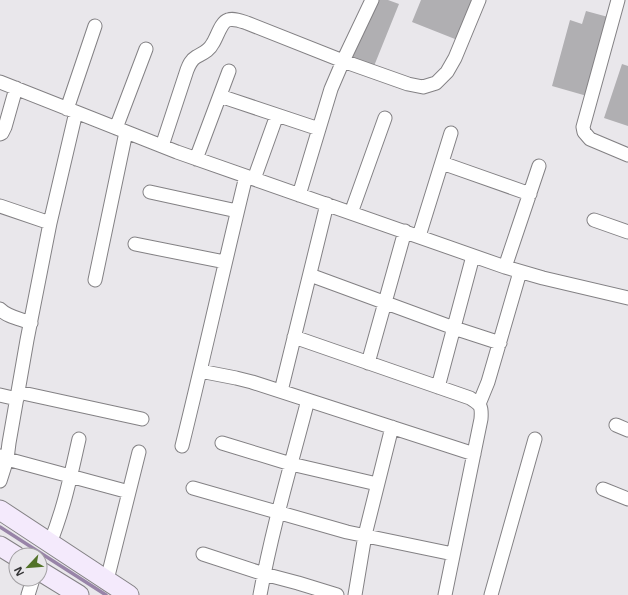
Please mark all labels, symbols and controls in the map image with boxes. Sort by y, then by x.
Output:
north arrow [8,547,48,587]
text: N [10,564,27,579]

